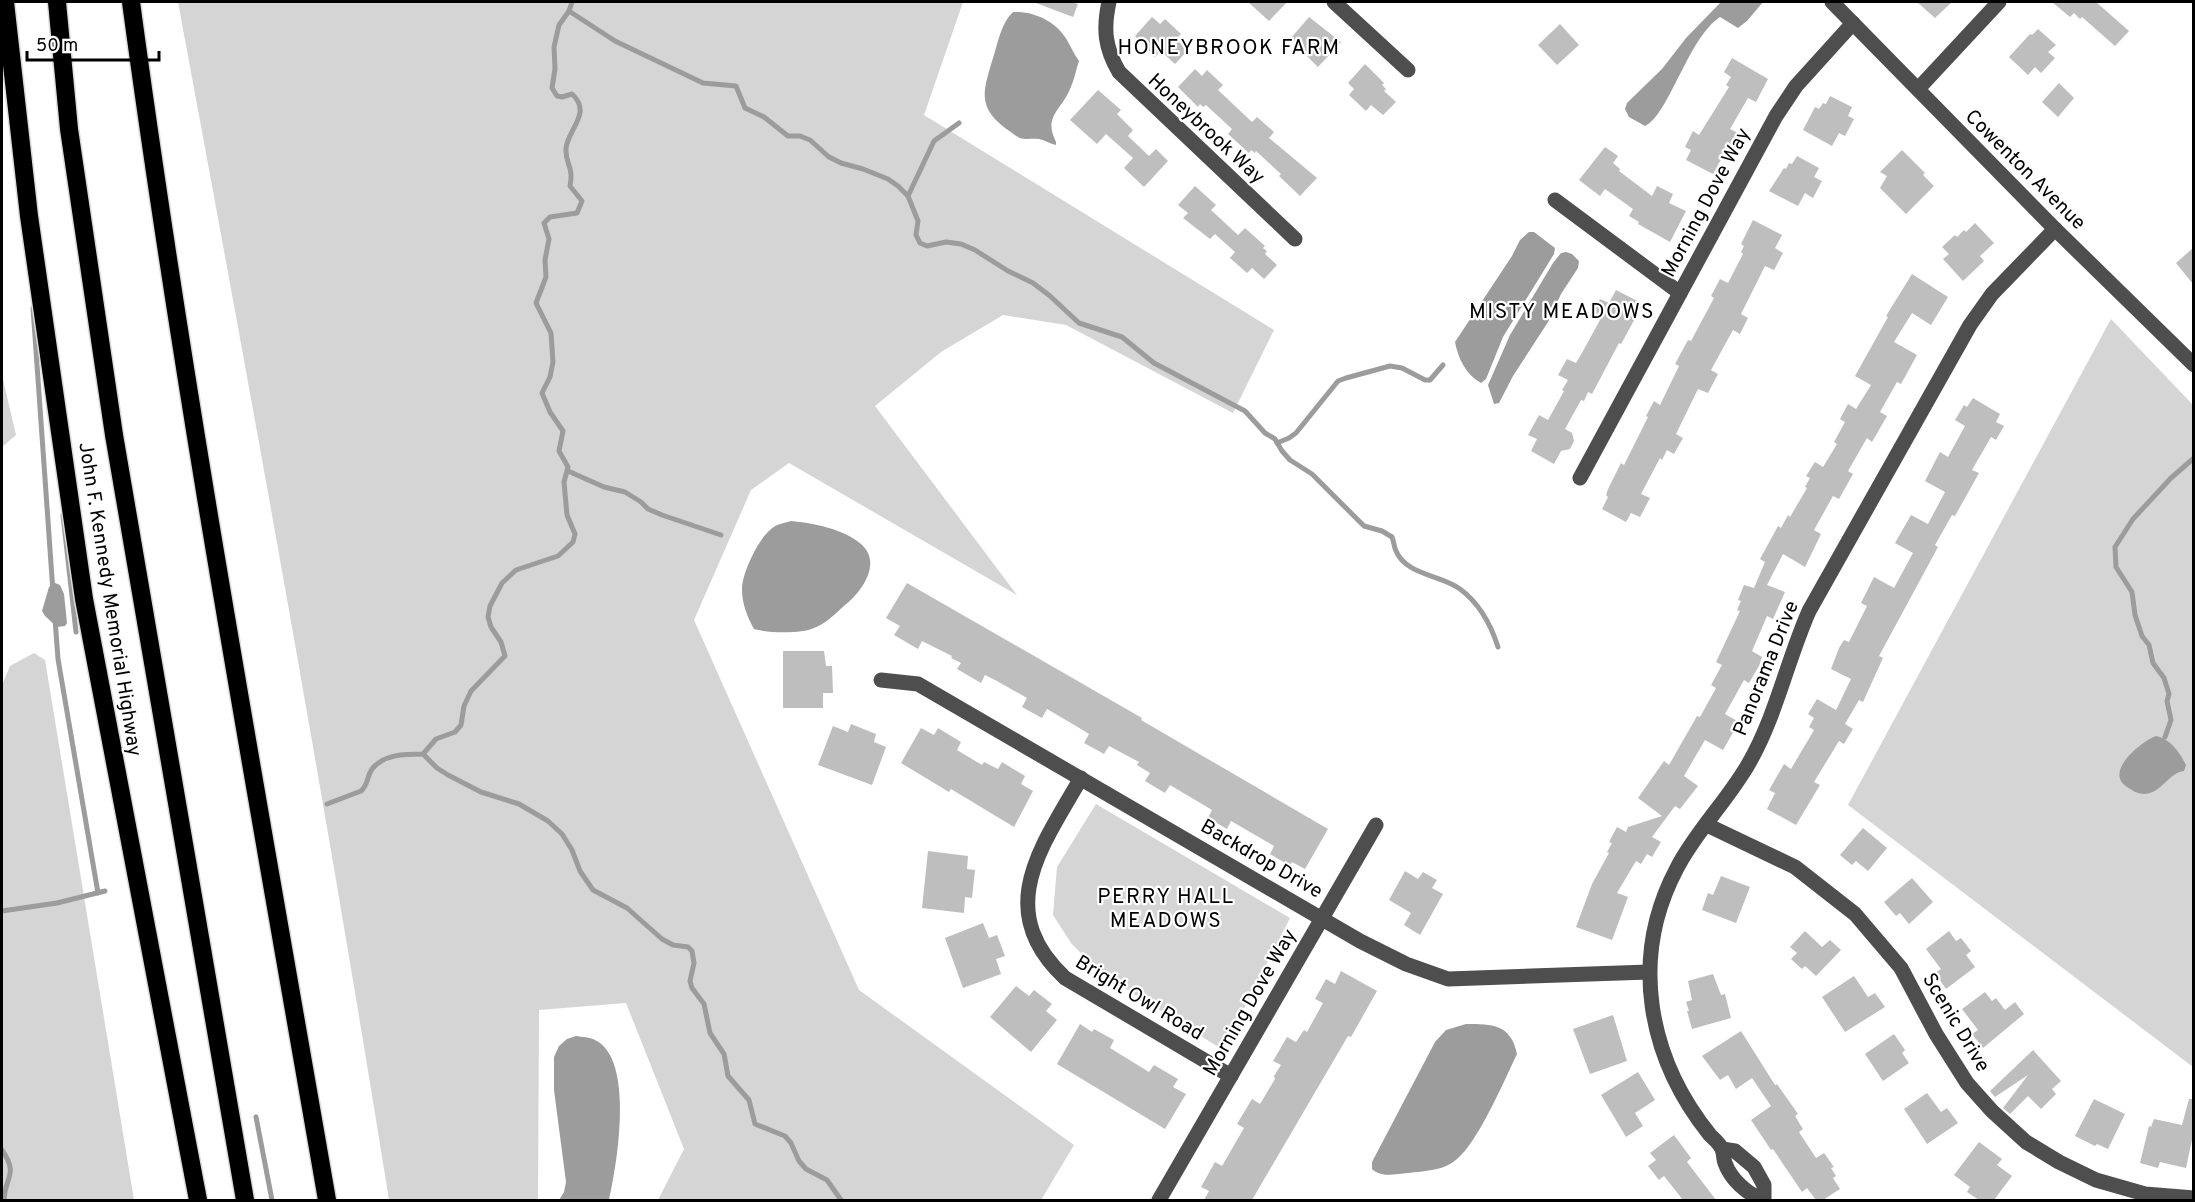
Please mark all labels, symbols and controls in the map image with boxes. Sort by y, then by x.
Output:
scale bar [27,24,159,62]
text: 50 m [36,35,78,58]
district label: HONEYBROOK FARM [1117,35,1341,62]
street label: Honeybrook Way [1142,68,1270,190]
street label: Cowenton Avenue [1959,104,2091,236]
street label: Morning Dove Way [1656,124,1757,282]
district label: MISTY MEADOWS [1469,299,1655,326]
street label: John F. Kennedy Memorial Highway [71,440,147,758]
street label: Panorama Drive [1728,597,1806,740]
street label: Backdrop Drive [1195,814,1327,905]
district label: PERRY HALL MEADOWS [1097,884,1235,935]
street label: Morning Dove Way [1198,925,1303,1081]
street label: Bright Owl Road [1070,950,1208,1047]
street label: Scenic Drive [1916,969,1995,1077]

